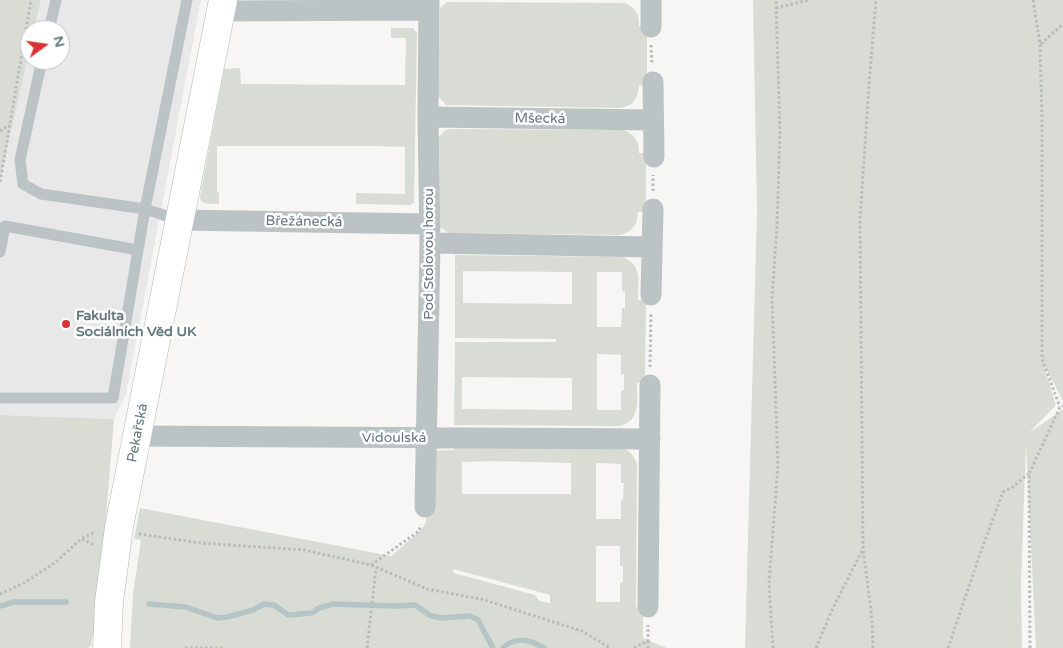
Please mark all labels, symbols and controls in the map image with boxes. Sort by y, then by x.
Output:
north arrow [20,20,70,70]
text: N [49,34,69,49]
street label: Mšecká [514,110,566,128]
street label: Pod Stolovou horou [421,188,437,320]
street label: Břežánecká [265,213,343,231]
place label: Fakulta Sociálních Věd UK [76,308,196,341]
marker: Fakulta Sociálních Věd UK [60,318,72,330]
street label: Pekařská [124,402,152,464]
street label: Vidoulská [362,430,426,446]

